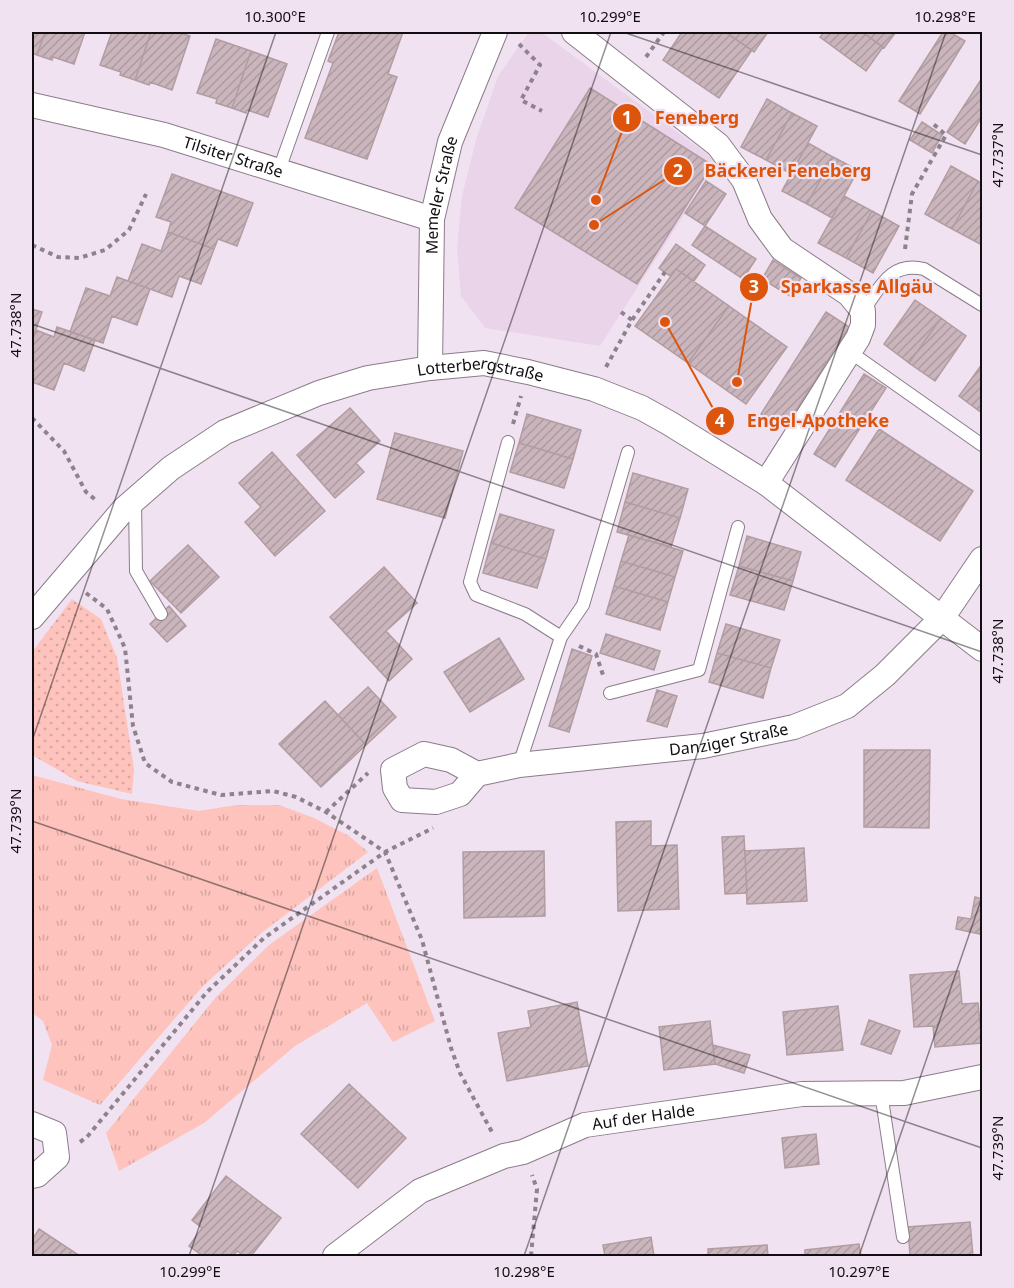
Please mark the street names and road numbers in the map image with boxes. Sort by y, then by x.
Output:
street label: Tilsiter Straße [181,131,286,183]
street label: Memeler Straße [421,132,463,254]
street label: Lotterbergstraße [415,352,546,387]
street label: Danziger Straße [668,717,790,760]
street label: Auf der Halde [591,1098,696,1135]

